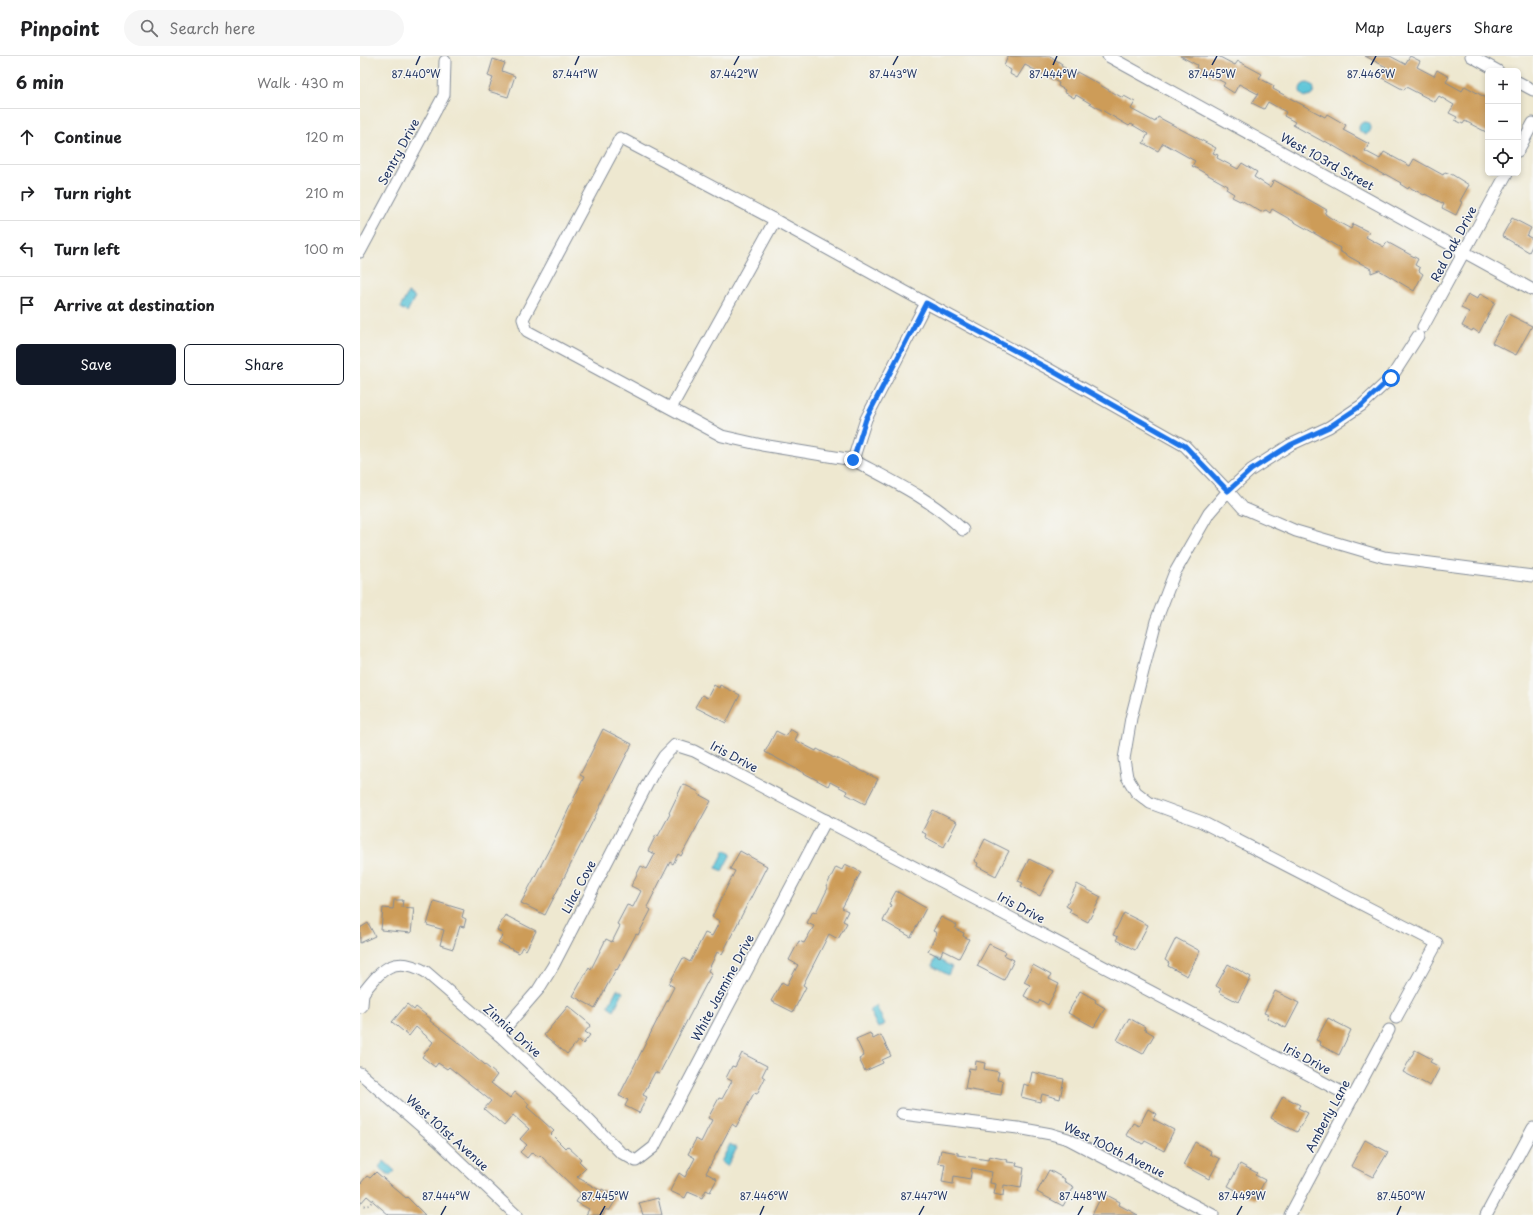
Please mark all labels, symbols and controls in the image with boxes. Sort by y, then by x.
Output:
search box [124,10,404,46]
text: Pinpoint [20,14,100,42]
text: Search here [170,16,255,39]
icon: search [138,17,160,39]
text: Map [1355,17,1385,38]
text: Layers [1407,17,1452,38]
text: Share [1474,17,1513,38]
text: 87.440°W [392,66,441,81]
text: 87.441°W [552,66,599,81]
text: 87.442°W [710,66,759,81]
text: 87.443°W [869,66,918,81]
text: 87.444°W [1029,66,1078,81]
text: 87.445°W [1188,66,1237,81]
text: 87.446°W [1347,66,1396,81]
map controls [1485,68,1521,176]
button: + [1485,68,1521,104]
text: 6 min [16,69,64,95]
text: Walk · 430 m [257,73,344,92]
button: − [1485,104,1521,140]
street label: Sentry Drive [373,115,423,188]
text: Continue [54,125,122,148]
icon: ahead [16,126,38,148]
text: 120 m [305,127,344,146]
street label: West 103rd Street [1277,128,1378,194]
button: locate [1485,140,1521,176]
text: Turn right [54,181,131,204]
icon: right [16,182,38,204]
text: 210 m [305,183,344,202]
street label: Red Oak Drive [1426,203,1481,285]
text: Turn left [54,237,120,260]
icon: left [16,238,38,260]
text: 100 m [304,239,344,258]
text: Arrive at destination [54,293,215,316]
icon: arrive [16,294,38,316]
button: Save [16,344,176,385]
button: Share [184,344,344,385]
route start [1382,369,1400,387]
route end [844,451,862,469]
street label: Iris Drive [707,736,761,776]
street label: Lilac Cove [557,857,600,916]
street label: Iris Drive [994,887,1048,927]
street label: White Jasmine Drive [686,931,758,1044]
street label: Zinnia Drive [480,999,545,1061]
street label: Iris Drive [1280,1038,1334,1078]
street label: Amberly Lane [1300,1076,1354,1155]
street label: West 101st Avenue [402,1090,493,1174]
street label: West 100th Avenue [1061,1117,1168,1181]
text: 87.444°W [422,1188,471,1203]
text: 87.445°W [581,1188,630,1203]
text: 87.446°W [740,1188,789,1203]
text: 87.447°W [900,1188,948,1203]
text: 87.448°W [1059,1188,1108,1203]
text: 87.449°W [1218,1188,1266,1203]
text: 87.450°W [1377,1188,1426,1203]

